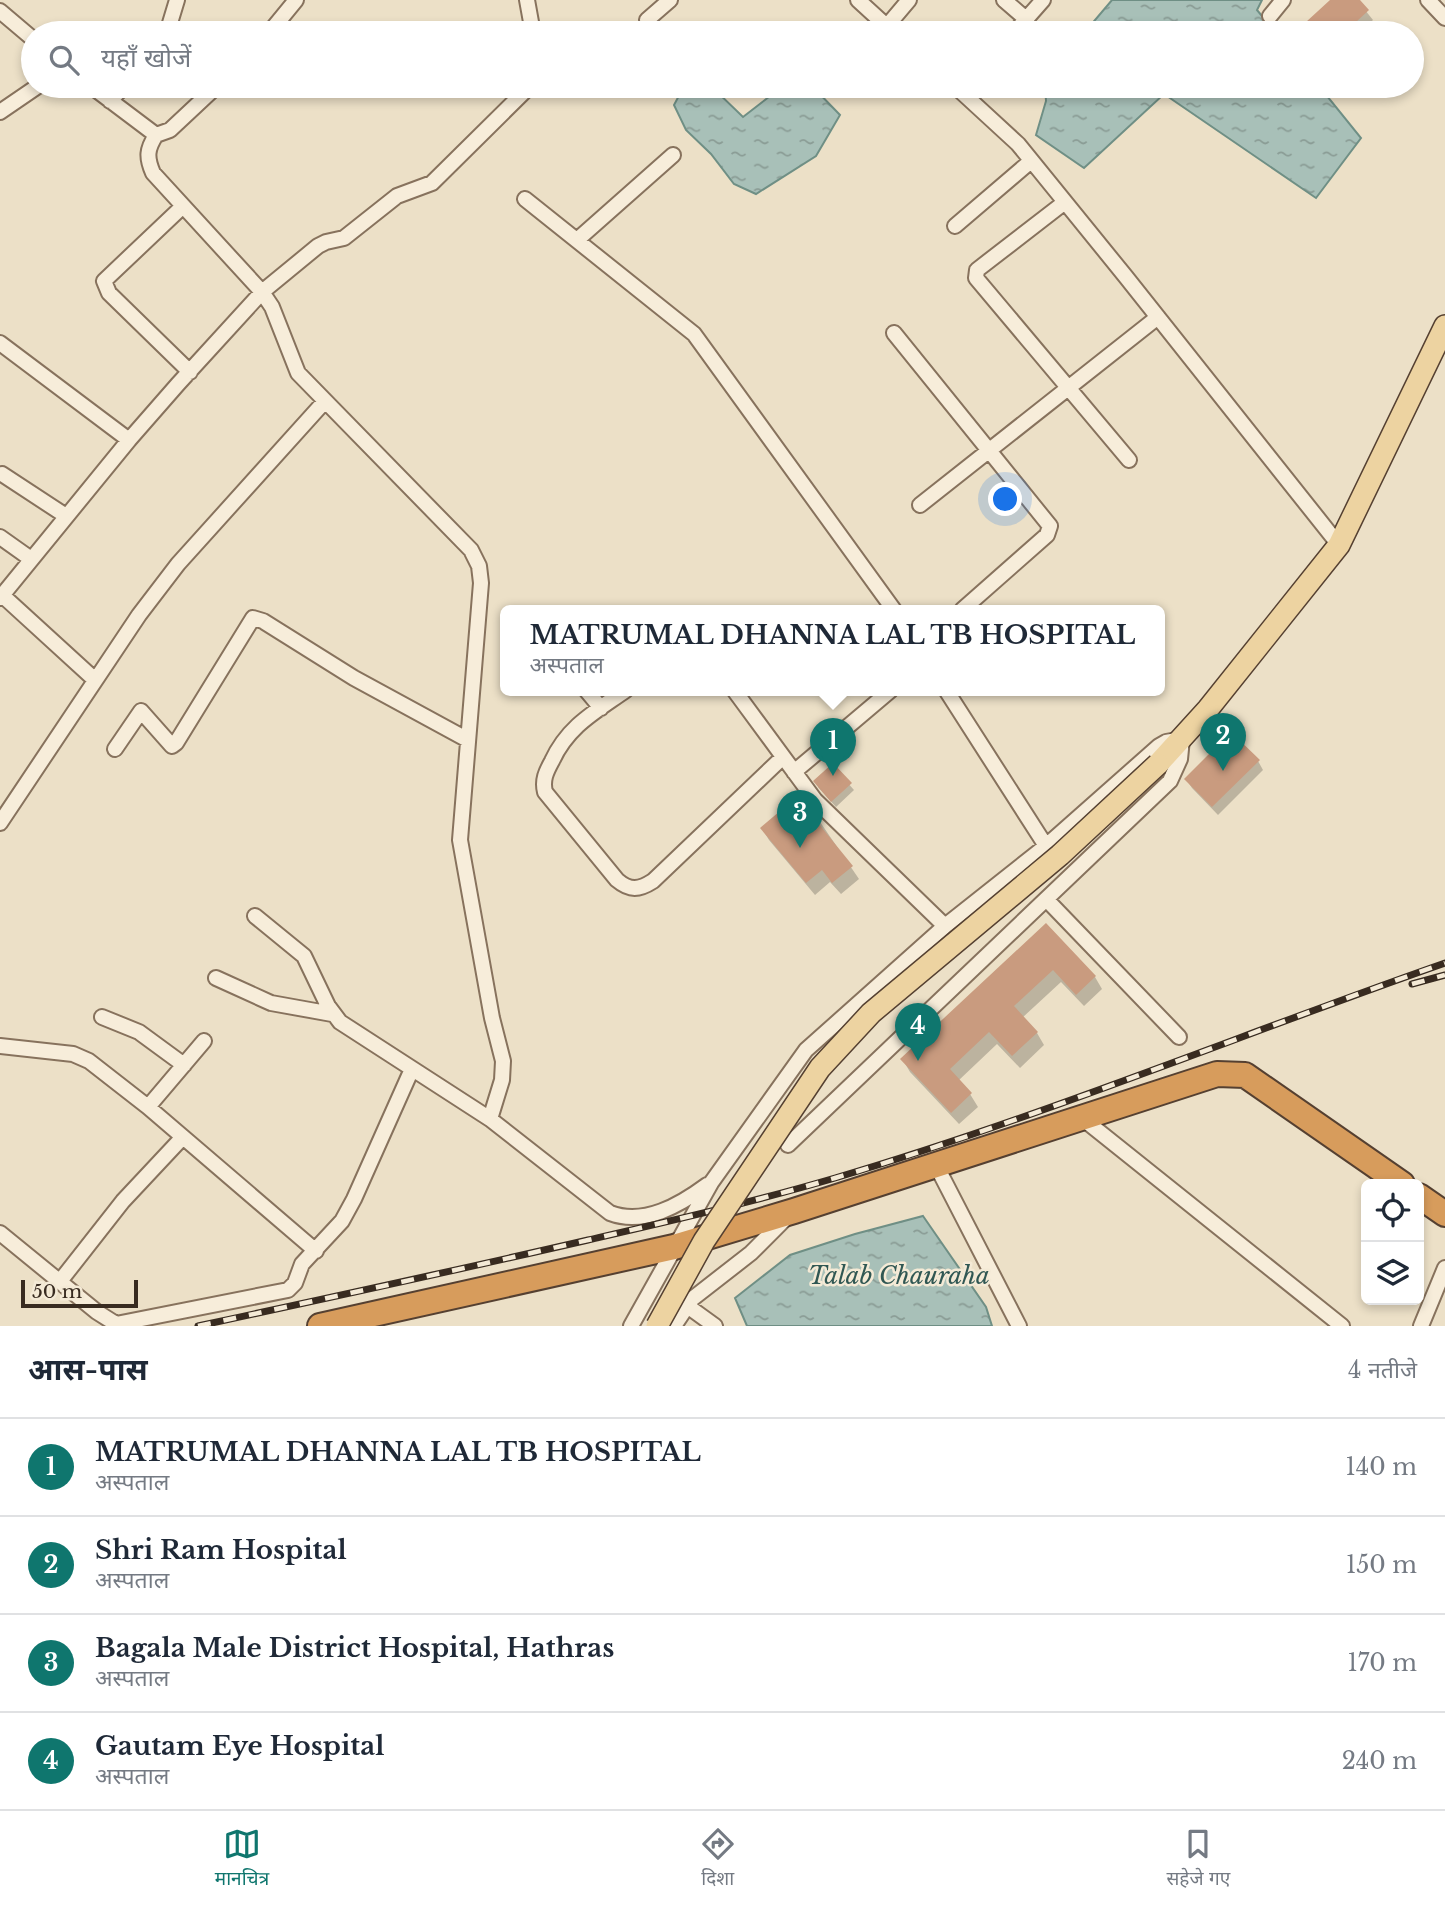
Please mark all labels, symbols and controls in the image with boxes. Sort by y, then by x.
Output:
search box [21,21,1424,98]
icon: search [45,41,83,79]
text: यहाँ खोजें [101,42,191,74]
your location [988,482,1022,516]
popup [500,605,1165,696]
text: MATRUMAL DHANNA LAL TB HOSPITAL [530,619,1135,651]
text: अस्पताल [530,651,604,679]
pin: 2 [1200,713,1246,771]
pin: 1 [810,718,856,776]
pin: 3 [777,790,823,848]
pin: 4 [895,1003,941,1061]
map controls [1361,1179,1424,1305]
button: locate [1361,1179,1424,1242]
button: layers [1361,1242,1424,1305]
water label: Talab Chauraha [808,1261,990,1290]
scale bar [21,1277,138,1309]
text: 50 m [32,1280,82,1303]
text: आस-पास [28,1351,148,1388]
text: 4 नतीजे [1348,1356,1417,1384]
text: MATRUMAL DHANNA LAL TB HOSPITAL [95,1436,701,1468]
text: 1 [46,1453,56,1481]
text: 140 m [1346,1453,1417,1481]
text: अस्पताल [95,1468,169,1496]
text: Shri Ram Hospital [95,1534,347,1566]
text: 2 [44,1551,58,1579]
text: 150 m [1346,1551,1417,1579]
text: अस्पताल [95,1566,169,1594]
text: Bagala Male District Hospital, Hathras [95,1632,614,1664]
text: 3 [44,1649,58,1677]
text: 170 m [1347,1649,1417,1677]
text: अस्पताल [95,1664,169,1692]
text: Gautam Eye Hospital [95,1730,384,1762]
text: 4 [43,1747,59,1775]
text: 240 m [1342,1747,1417,1775]
text: अस्पताल [95,1762,169,1790]
tab: मानचित्र [215,1825,269,1893]
tab: दिशा [699,1825,737,1893]
tab: सहेजे गए [1166,1825,1230,1893]

